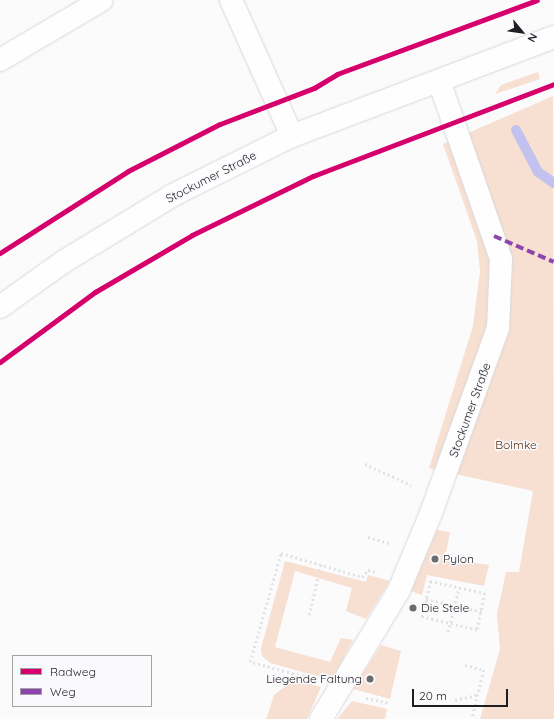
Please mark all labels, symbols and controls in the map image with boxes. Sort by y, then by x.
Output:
north arrow [502,12,542,52]
text: N [524,31,541,45]
street label: Stockumer Straße [163,148,259,206]
street label: Stockumer Straße [446,361,494,459]
park label: Bolmke [495,438,537,452]
place label: Pylon [443,552,474,566]
marker: Pylon [430,554,440,564]
place label: Die Stele [421,601,469,615]
marker: Die Stele [408,603,418,613]
legend [12,655,152,707]
text: Radweg [50,664,96,679]
place label: Liegende Faltung [266,672,362,686]
marker: Liegende Faltung [365,674,375,684]
scale bar [414,681,510,707]
text: Weg [50,684,76,699]
text: 20 m [419,688,447,703]

